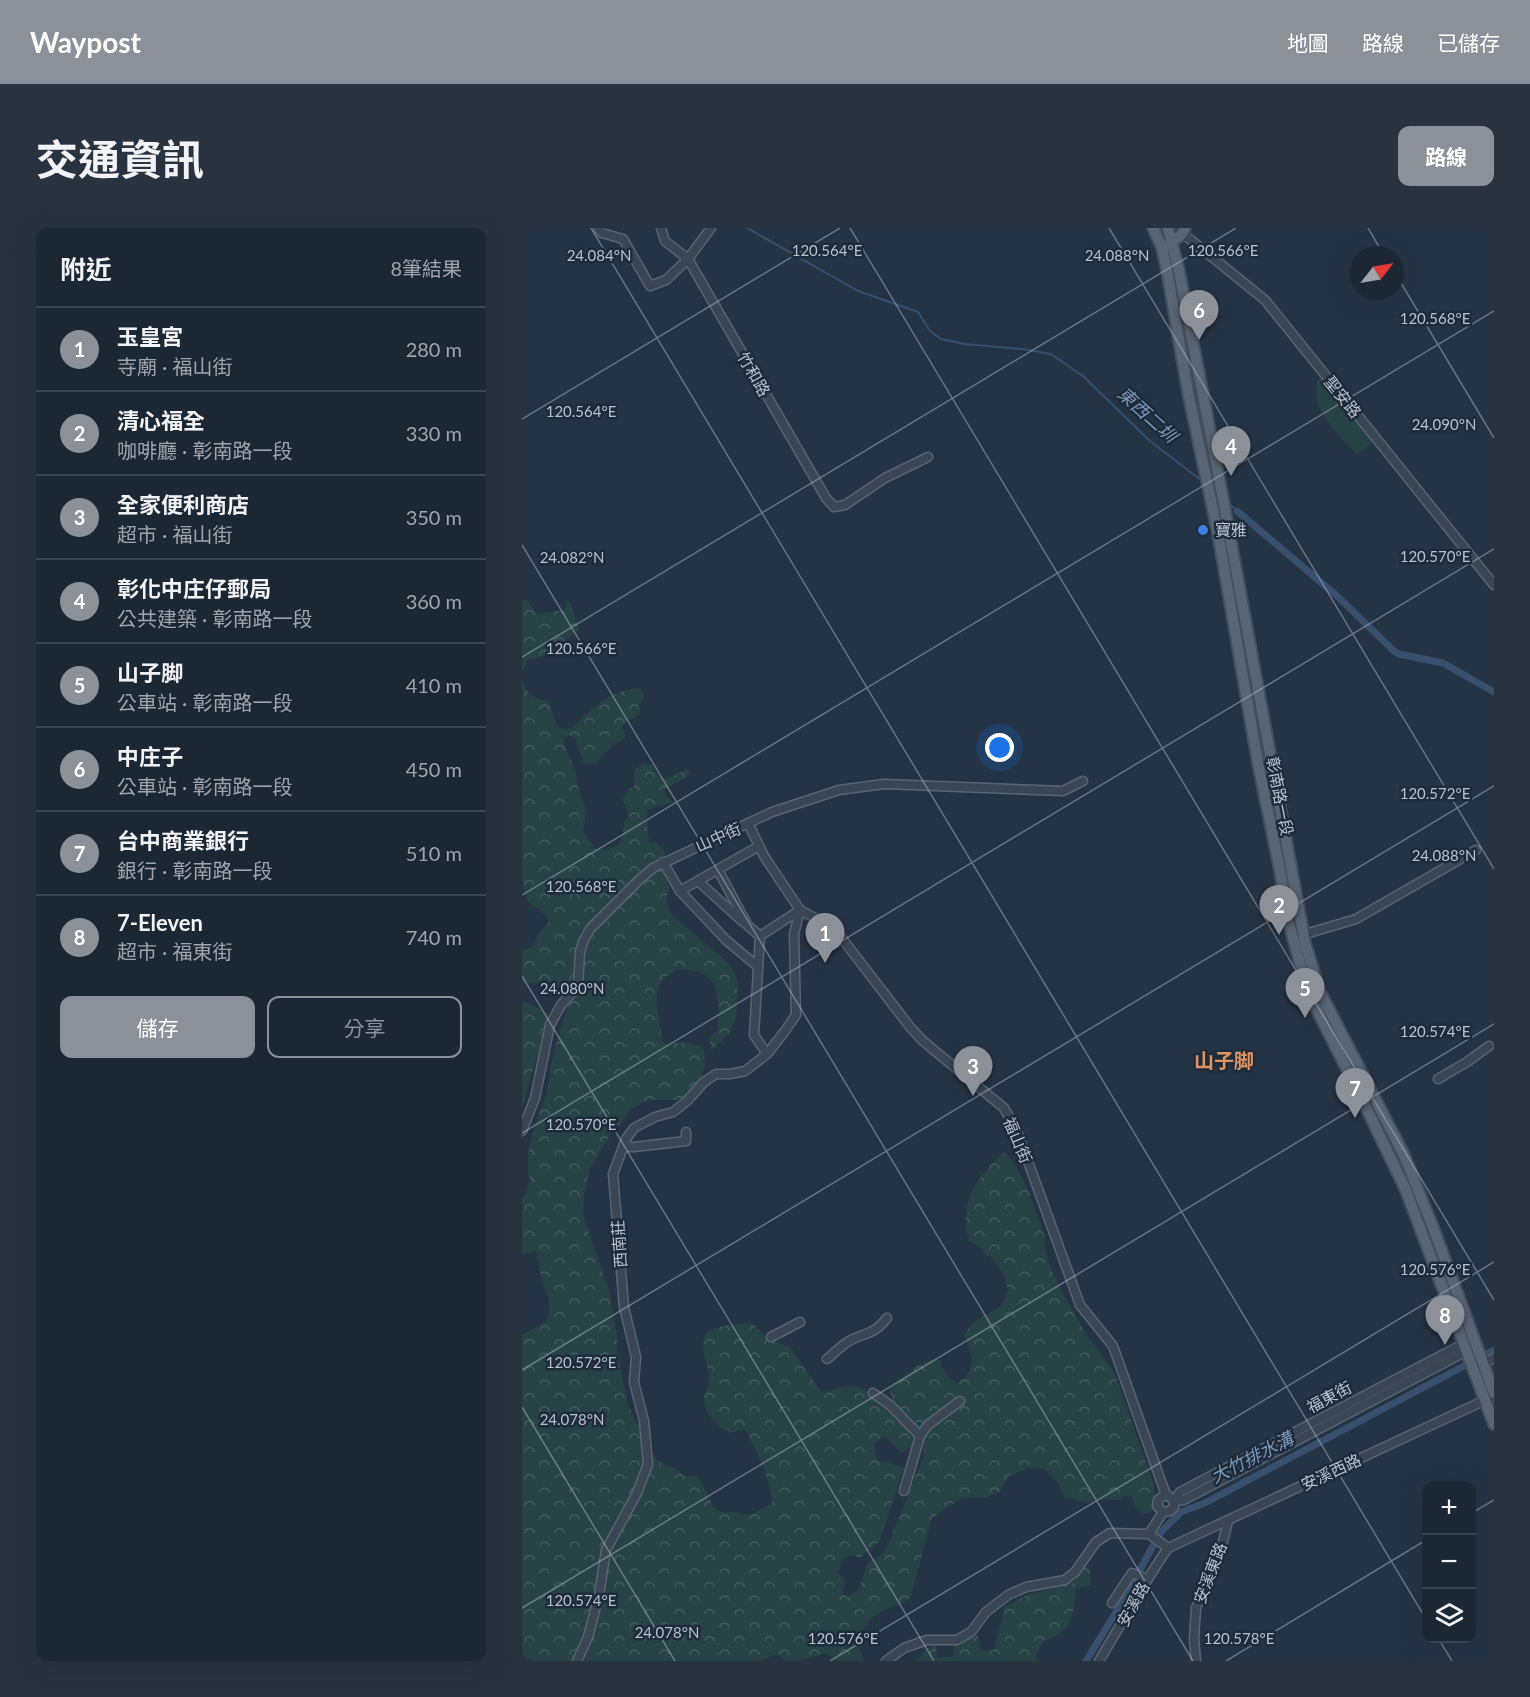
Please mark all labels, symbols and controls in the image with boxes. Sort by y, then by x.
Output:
text: Waypost [30,25,141,59]
text: 地圖 [1287,30,1329,55]
text: 路線 [1362,30,1404,55]
text: 已儲存 [1437,30,1500,55]
button: 路線 [1398,126,1494,186]
text: 交通資訊 [36,134,204,184]
text: 120.564°E [792,241,862,259]
text: 120.566°E [1188,241,1258,259]
text: 24.084°N [567,246,631,264]
text: 24.088°N [1085,246,1149,264]
north arrow [1350,246,1404,300]
text: 附近 [60,253,112,285]
text: 8筆結果 [390,256,462,280]
pin: 6 [1180,291,1218,340]
text: 120.568°E [1400,309,1470,327]
text: 玉皇宮 [117,323,183,350]
text: 1 [74,337,85,361]
text: 280 m [406,337,462,361]
street label: 竹和路 [734,348,775,399]
text: 寺廟 · 福山街 [117,354,232,378]
street label: 聖安路 [1321,372,1366,421]
water label: 東西二圳 [1114,382,1184,449]
text: 120.564°E [546,402,616,420]
text: 清心福全 [117,407,205,434]
text: 24.090°N [1412,415,1476,433]
text: 2 [74,421,85,445]
text: 330 m [406,421,462,445]
pin: 4 [1212,426,1250,476]
text: 咖啡廳 · 彰南路一段 [117,438,292,462]
text: 全家便利商店 [117,491,249,518]
text: 3 [74,505,85,529]
text: 350 m [406,505,462,529]
place label: 寶雅 [1215,520,1247,539]
text: 超市 · 福山街 [117,522,232,546]
marker: 寶雅 [1196,523,1210,537]
text: 120.570°E [1400,547,1470,565]
text: 24.082°N [540,548,604,566]
text: 彰化中庄仔郵局 [117,575,271,602]
text: 4 [74,589,85,613]
text: 360 m [406,589,462,613]
text: 公共建築 · 彰南路一段 [117,606,312,630]
text: 120.566°E [546,639,616,657]
text: 山子脚 [117,659,183,686]
text: 5 [74,673,85,697]
text: 410 m [406,673,462,697]
text: 公車站 · 彰南路一段 [117,690,292,714]
your location [985,733,1014,762]
text: 中庄子 [117,743,183,770]
street label: 彰南路一段 [1264,755,1297,837]
text: 6 [74,757,85,781]
text: 450 m [406,757,462,781]
text: 公車站 · 彰南路一段 [117,774,292,798]
text: 120.572°E [1400,784,1470,802]
street label: 山中街 [692,818,744,855]
text: 台中商業銀行 [117,827,249,854]
text: 7 [74,841,85,865]
text: 510 m [406,841,462,865]
text: 24.088°N [1412,846,1476,864]
text: 銀行 · 彰南路一段 [117,858,272,882]
text: 120.568°E [546,877,616,895]
pin: 2 [1260,886,1299,935]
text: 7-Eleven [117,909,203,936]
pin: 1 [806,914,844,963]
text: 8 [74,925,85,949]
text: 740 m [406,925,462,949]
text: 超市 · 福東街 [117,939,232,963]
pin: 5 [1286,968,1324,1018]
text: 24.080°N [540,979,604,997]
button: 儲存 [60,996,255,1058]
button: 分享 [267,996,462,1058]
text: 120.574°E [1400,1022,1470,1040]
pin: 3 [954,1046,992,1096]
district label: 山子脚 [1194,1048,1254,1072]
pin: 7 [1336,1068,1374,1118]
street label: 福山街 [1000,1114,1037,1166]
text: 120.570°E [546,1115,616,1133]
street label: 西南莊 [607,1219,630,1269]
text: 120.576°E [1400,1260,1470,1278]
pin: 8 [1426,1296,1464,1345]
text: 120.572°E [546,1353,616,1371]
street label: 福東街 [1303,1377,1354,1416]
text: 24.078°N [540,1410,604,1428]
water label: 大竹排水溝 [1206,1426,1299,1487]
street label: 安溪西路 [1298,1449,1364,1494]
map controls [1422,1481,1476,1643]
button: + [1422,1481,1476,1535]
button: − [1422,1535,1476,1589]
street label: 安溪東路 [1189,1540,1230,1606]
street label: 安溪路 [1113,1578,1153,1629]
button: layers [1422,1589,1476,1643]
text: 120.574°E [546,1591,616,1609]
text: 24.078°N [635,1623,699,1641]
text: 120.576°E [808,1629,878,1647]
text: 120.578°E [1204,1629,1274,1647]

